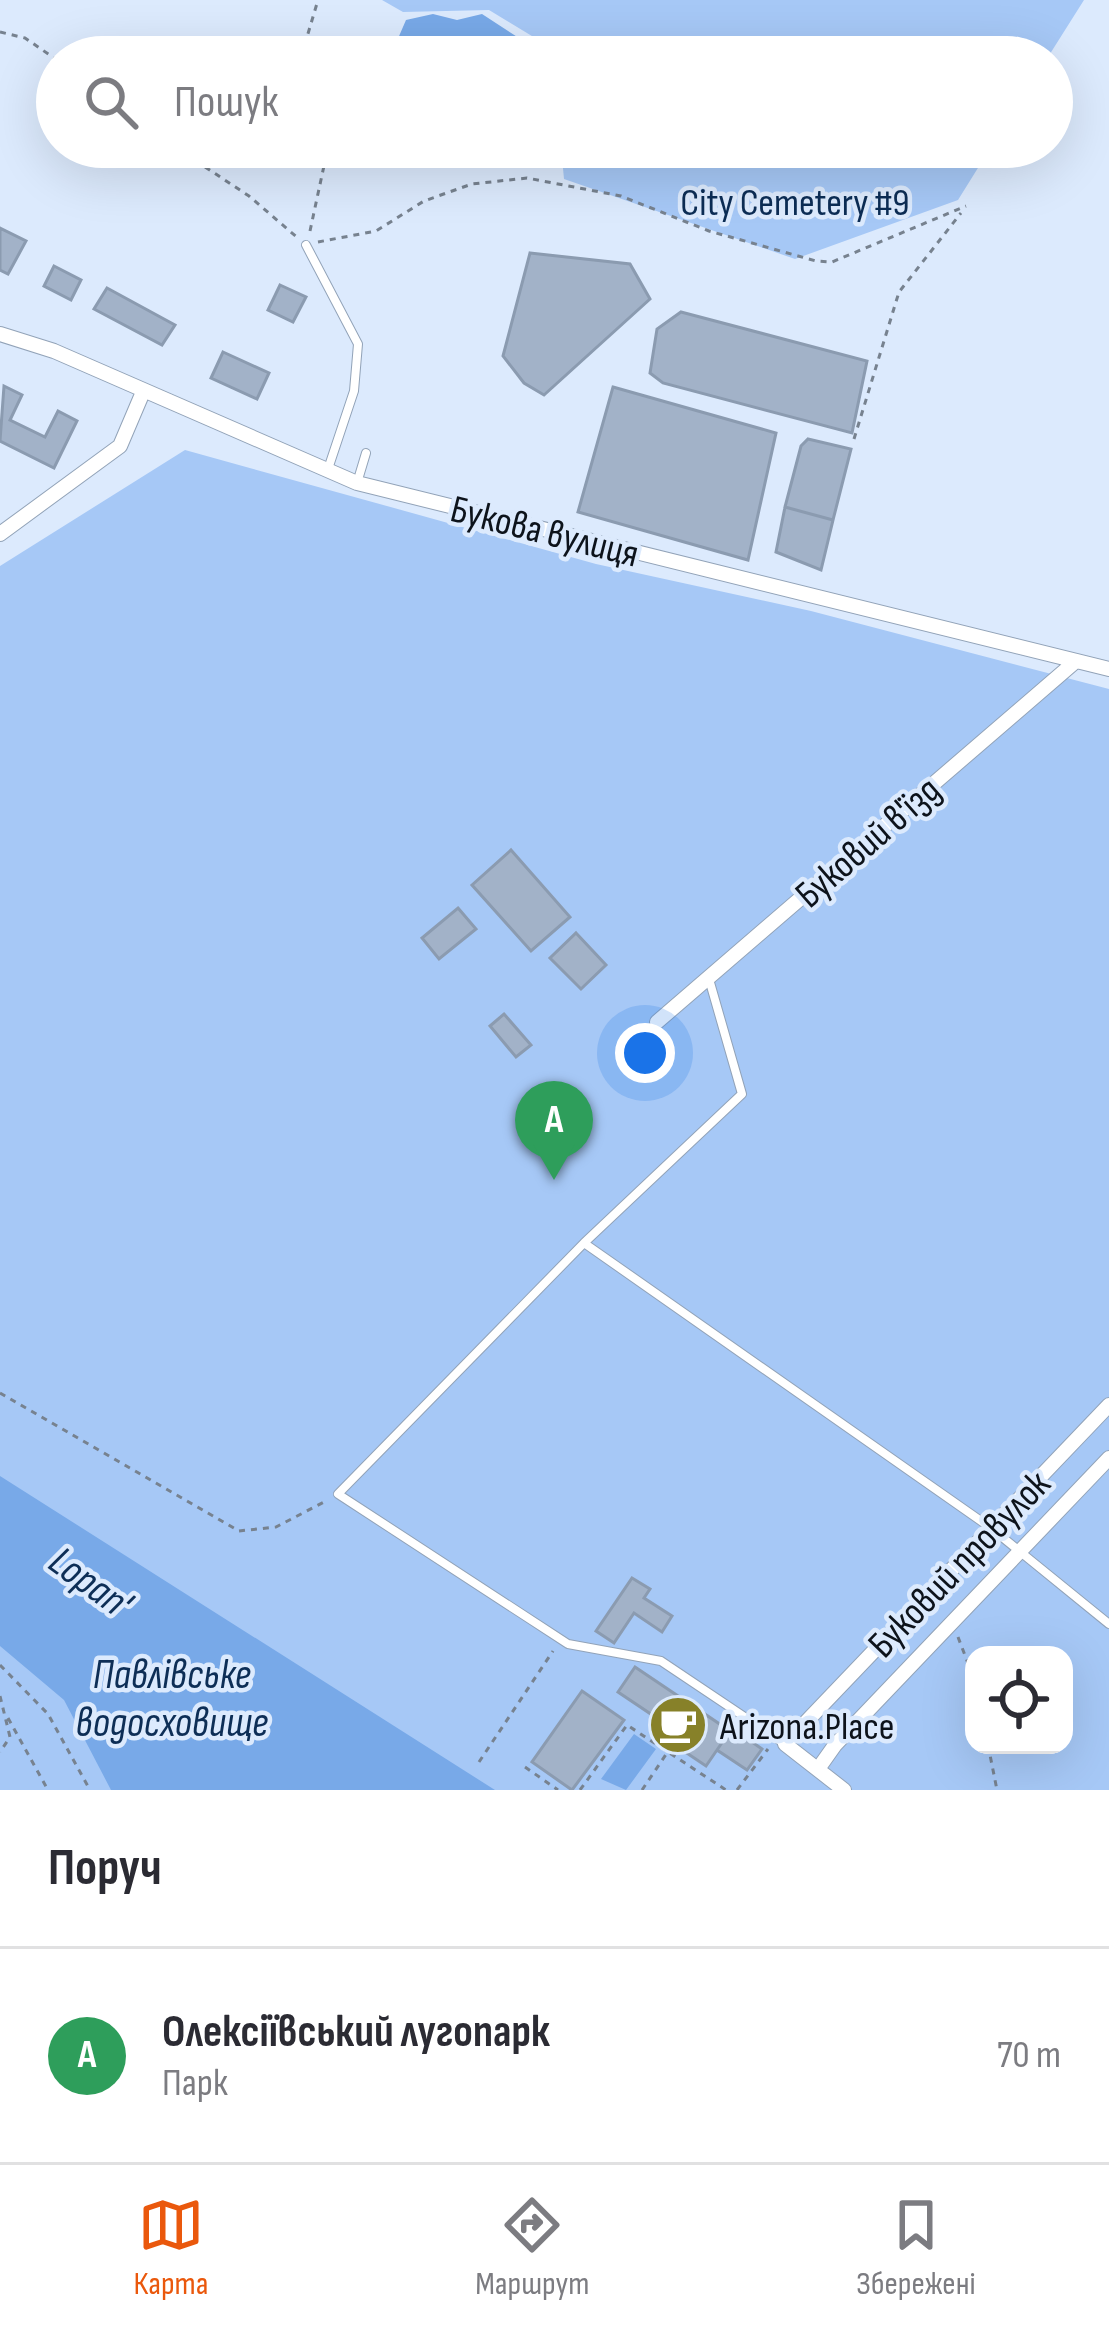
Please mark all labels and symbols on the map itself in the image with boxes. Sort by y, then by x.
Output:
park label: City Cemetery #9 [680,180,910,227]
street label: Букова вулиця [445,486,643,578]
street label: Буковий в'їзд [787,767,951,919]
your location [615,1023,675,1083]
pin: A [515,1081,593,1180]
street label: Буковий провулок [859,1461,1061,1668]
water label: Lopan' [39,1536,142,1631]
water label: Павлівське водосховище [76,1650,268,1749]
cafe icon: Arizona.Place [647,1694,709,1756]
place label: Arizona.Place [719,1704,894,1751]

